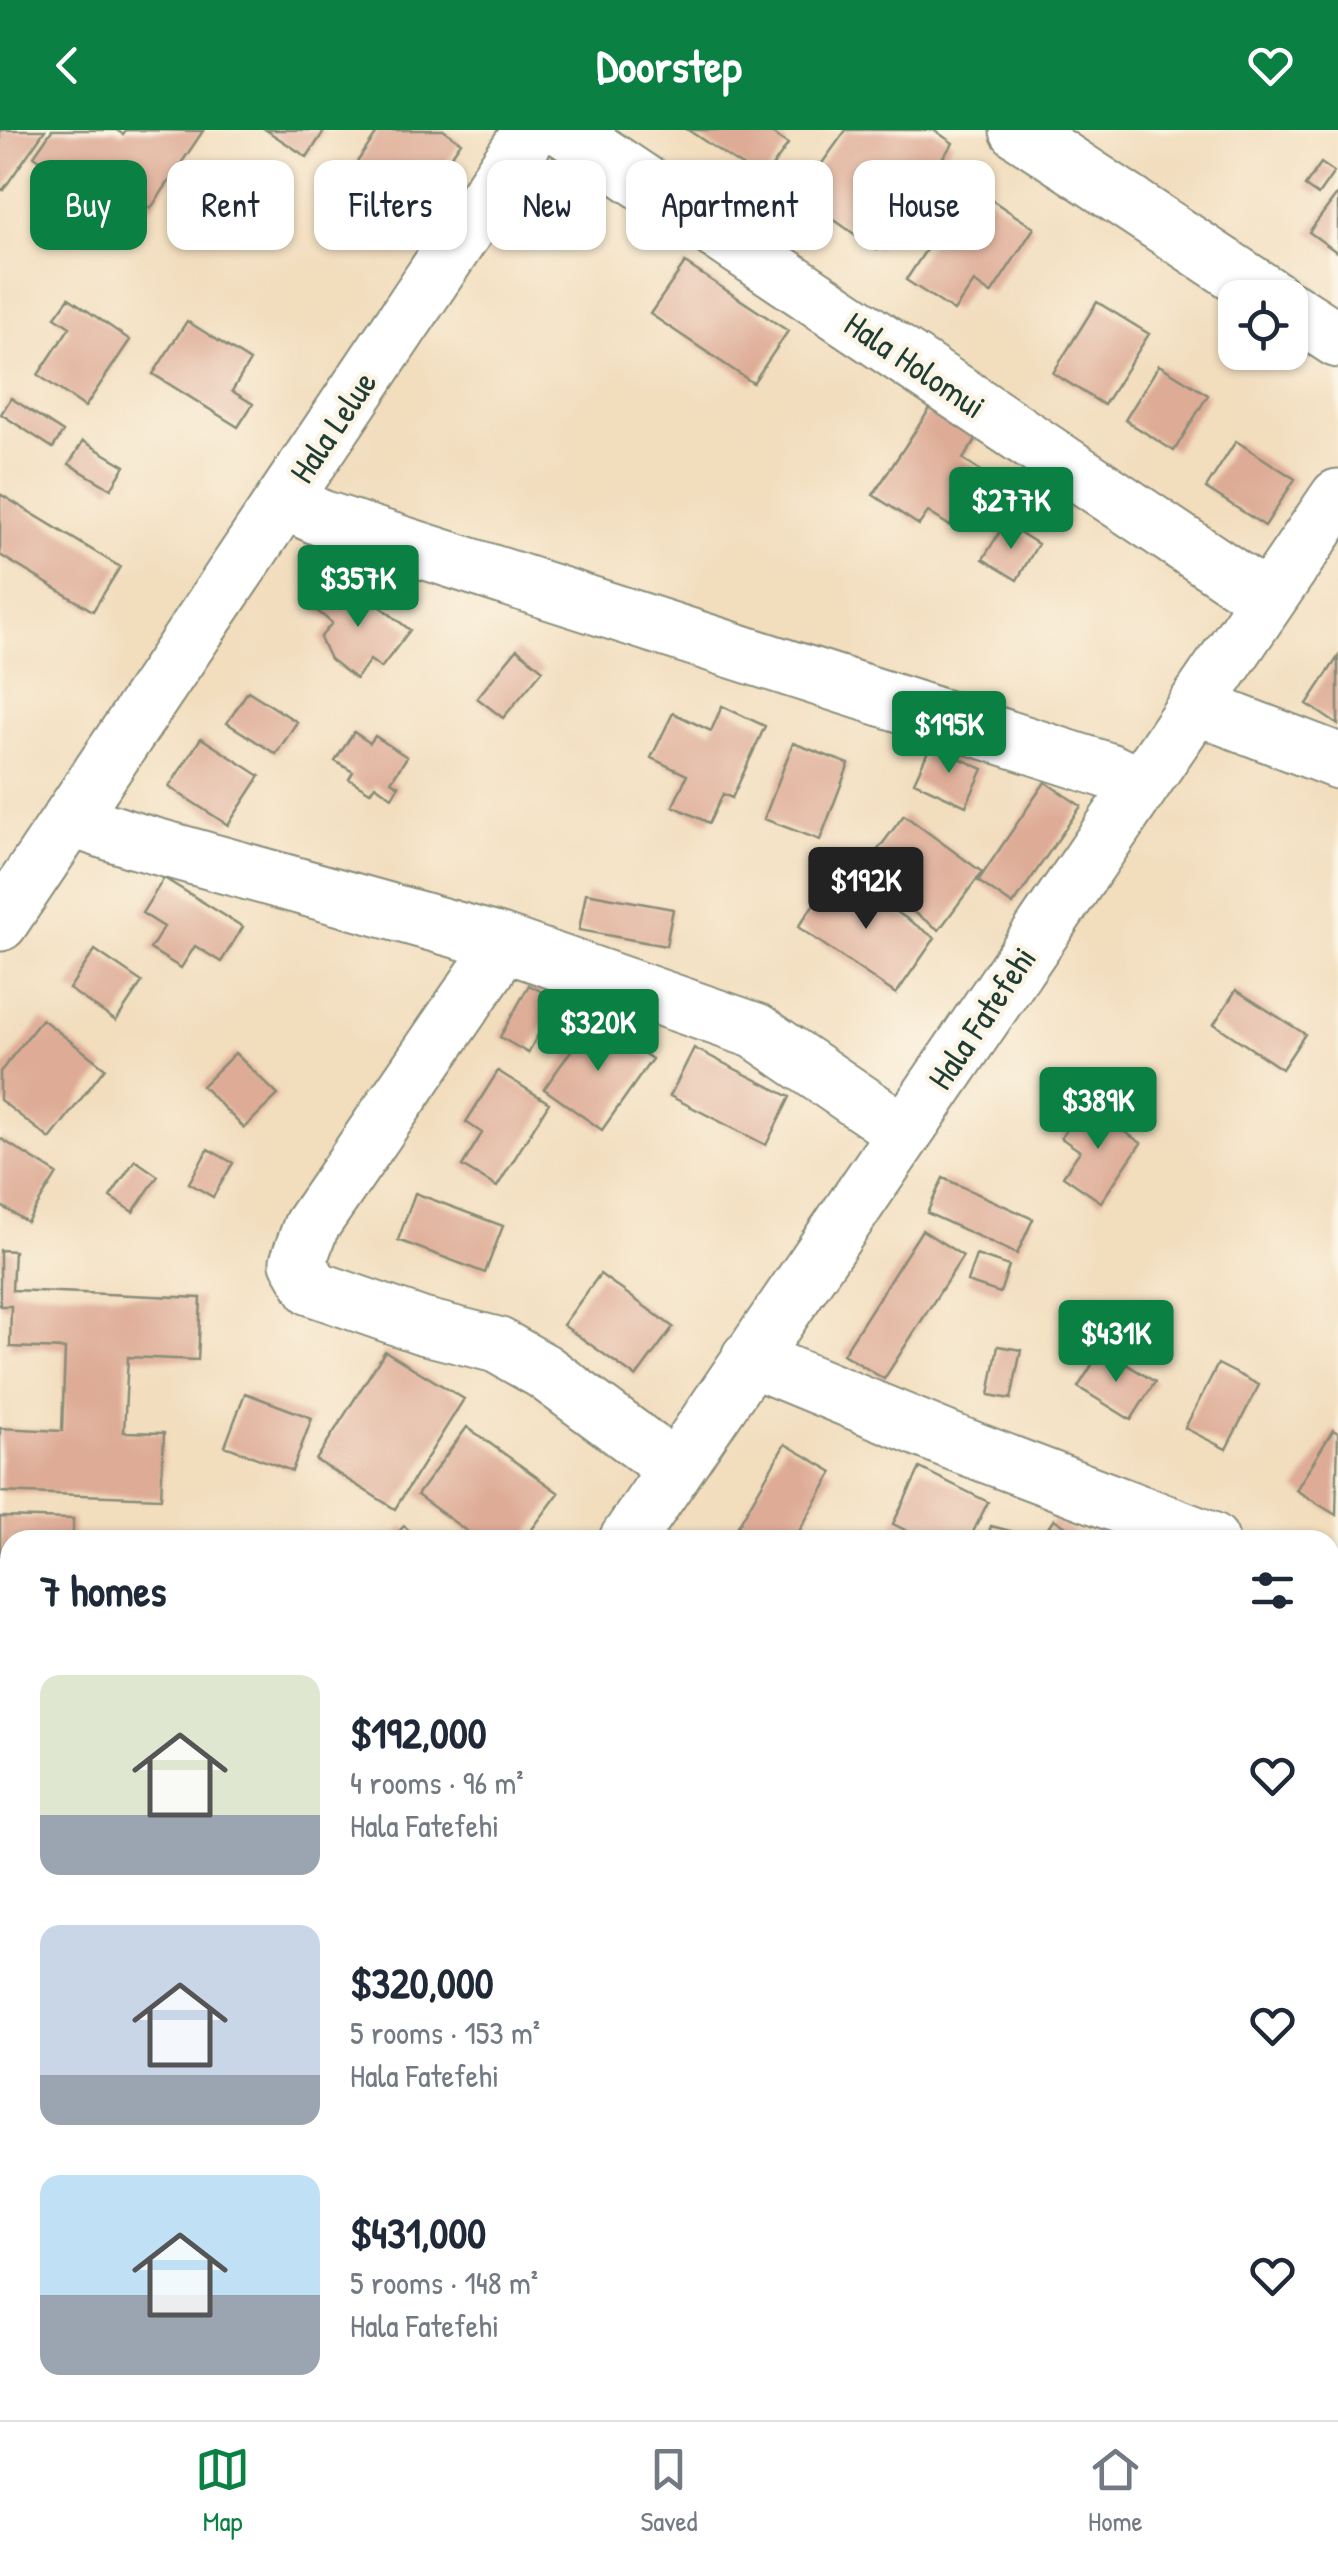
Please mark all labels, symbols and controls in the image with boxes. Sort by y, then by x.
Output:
text: Doorstep [597,35,741,96]
icon: back [40,38,95,93]
icon: heart [1243,38,1298,93]
chip: Buy [30,160,147,250]
chip: Rent [167,160,294,250]
chip: Filters [314,160,467,250]
chip: New [487,160,606,250]
chip: Apartment [626,160,833,250]
chip: House [853,160,995,250]
map controls [1218,280,1308,370]
button: locate [1218,280,1308,370]
street label: Hala Holomui [836,300,995,429]
street label: Hala Lelue [278,362,387,492]
pin: $277K [941,467,1081,552]
text: $277K [971,478,1051,521]
pin: $357K [288,545,428,630]
text: $357K [320,556,396,599]
pin: $195K [879,691,1019,776]
text: $195K [914,702,984,745]
pin: $192K [796,847,936,932]
text: $192K [830,858,902,901]
street label: Hala Fatefehi [917,937,1047,1098]
pin: $320K [528,989,668,1074]
text: $320K [560,1000,636,1043]
pin: $389K [1028,1067,1168,1152]
text: $389K [1062,1078,1134,1121]
pin: $431K [1046,1300,1186,1385]
text: $431K [1081,1311,1151,1354]
text: 7 homes [40,1562,166,1619]
icon: filters [1245,1563,1300,1618]
text: $192,000 [350,1704,487,1761]
icon: home [120,1715,240,1835]
icon: heart [1245,1748,1300,1803]
text: 4 rooms · 96 m² [350,1761,524,1804]
text: Hala Fatefehi [350,1804,499,1847]
text: $320,000 [350,1954,494,2011]
icon: home [120,1965,240,2085]
icon: heart [1245,1998,1300,2053]
text: 5 rooms · 153 m² [350,2011,540,2054]
text: Hala Fatefehi [350,2054,499,2097]
text: $431,000 [350,2204,486,2261]
icon: home [120,2215,240,2335]
icon: heart [1245,2248,1300,2303]
text: 5 rooms · 148 m² [350,2261,538,2304]
text: Hala Fatefehi [350,2304,499,2347]
tab: Map [195,2442,250,2540]
tab: Saved [640,2442,698,2540]
tab: Home [1088,2442,1143,2540]

